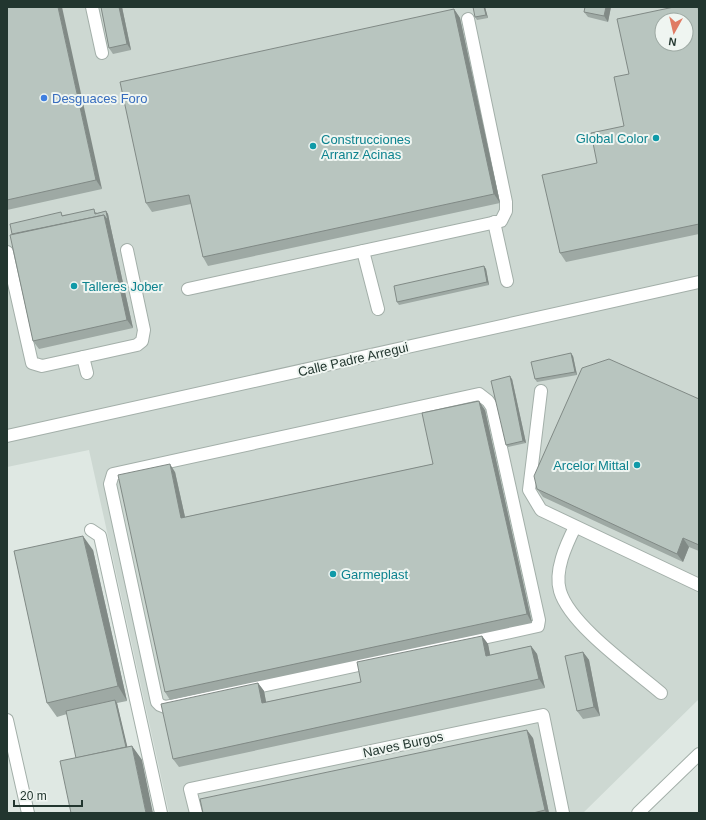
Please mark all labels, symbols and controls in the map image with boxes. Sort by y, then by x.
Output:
north arrow [654,12,694,52]
text: N [668,35,677,48]
place label: Desguaces Foro [52,91,147,106]
marker: Desguaces Foro [39,93,49,103]
place label: Global Color [576,131,649,146]
place label: Construcciones Arranz Acinas [321,132,411,162]
marker: Global Color [651,133,661,143]
marker: Construcciones Arranz Acinas [308,141,318,151]
place label: Talleres Jober [82,279,164,294]
marker: Talleres Jober [69,281,79,291]
street label: Calle Padre Arregui [297,339,410,379]
place label: Arcelor Mittal [553,458,629,473]
marker: Arcelor Mittal [632,460,642,470]
place label: Garmeplast [341,567,409,582]
marker: Garmeplast [328,569,338,579]
street label: Naves Burgos [362,729,445,760]
scale bar [14,782,82,808]
text: 20 m [20,789,47,803]

